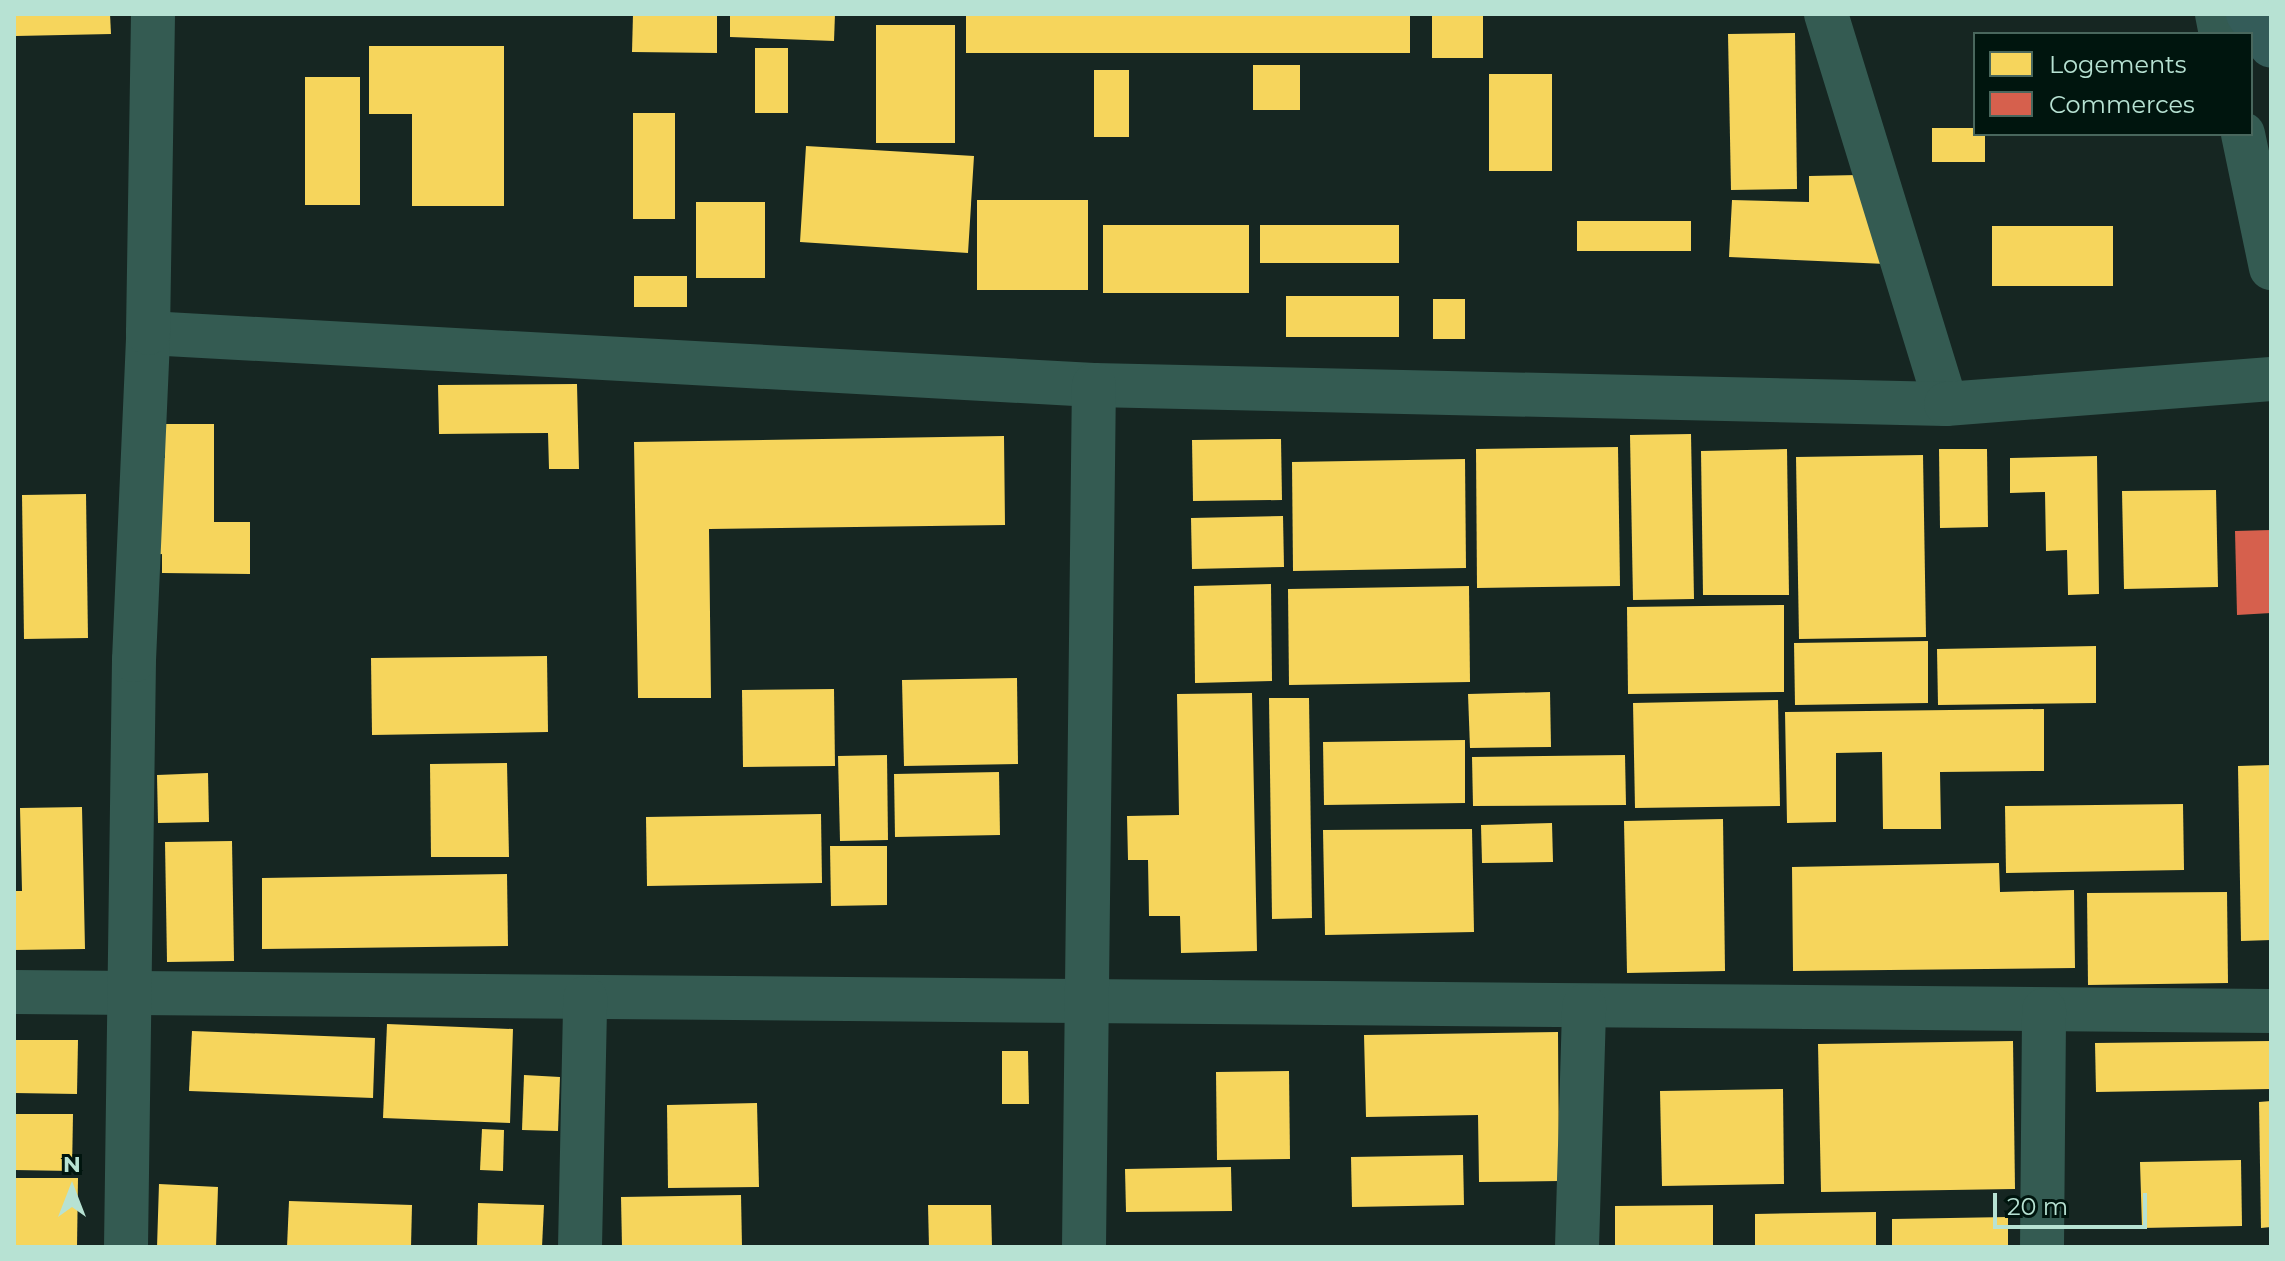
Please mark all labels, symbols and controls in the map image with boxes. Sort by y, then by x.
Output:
legend [1973,32,2253,136]
text: Logements [2049,50,2187,79]
text: Commerces [2049,90,2195,119]
north arrow [32,1149,112,1229]
text: N [63,1151,81,1178]
scale bar [1997,1177,2151,1227]
text: 20 m [2007,1192,2068,1221]

